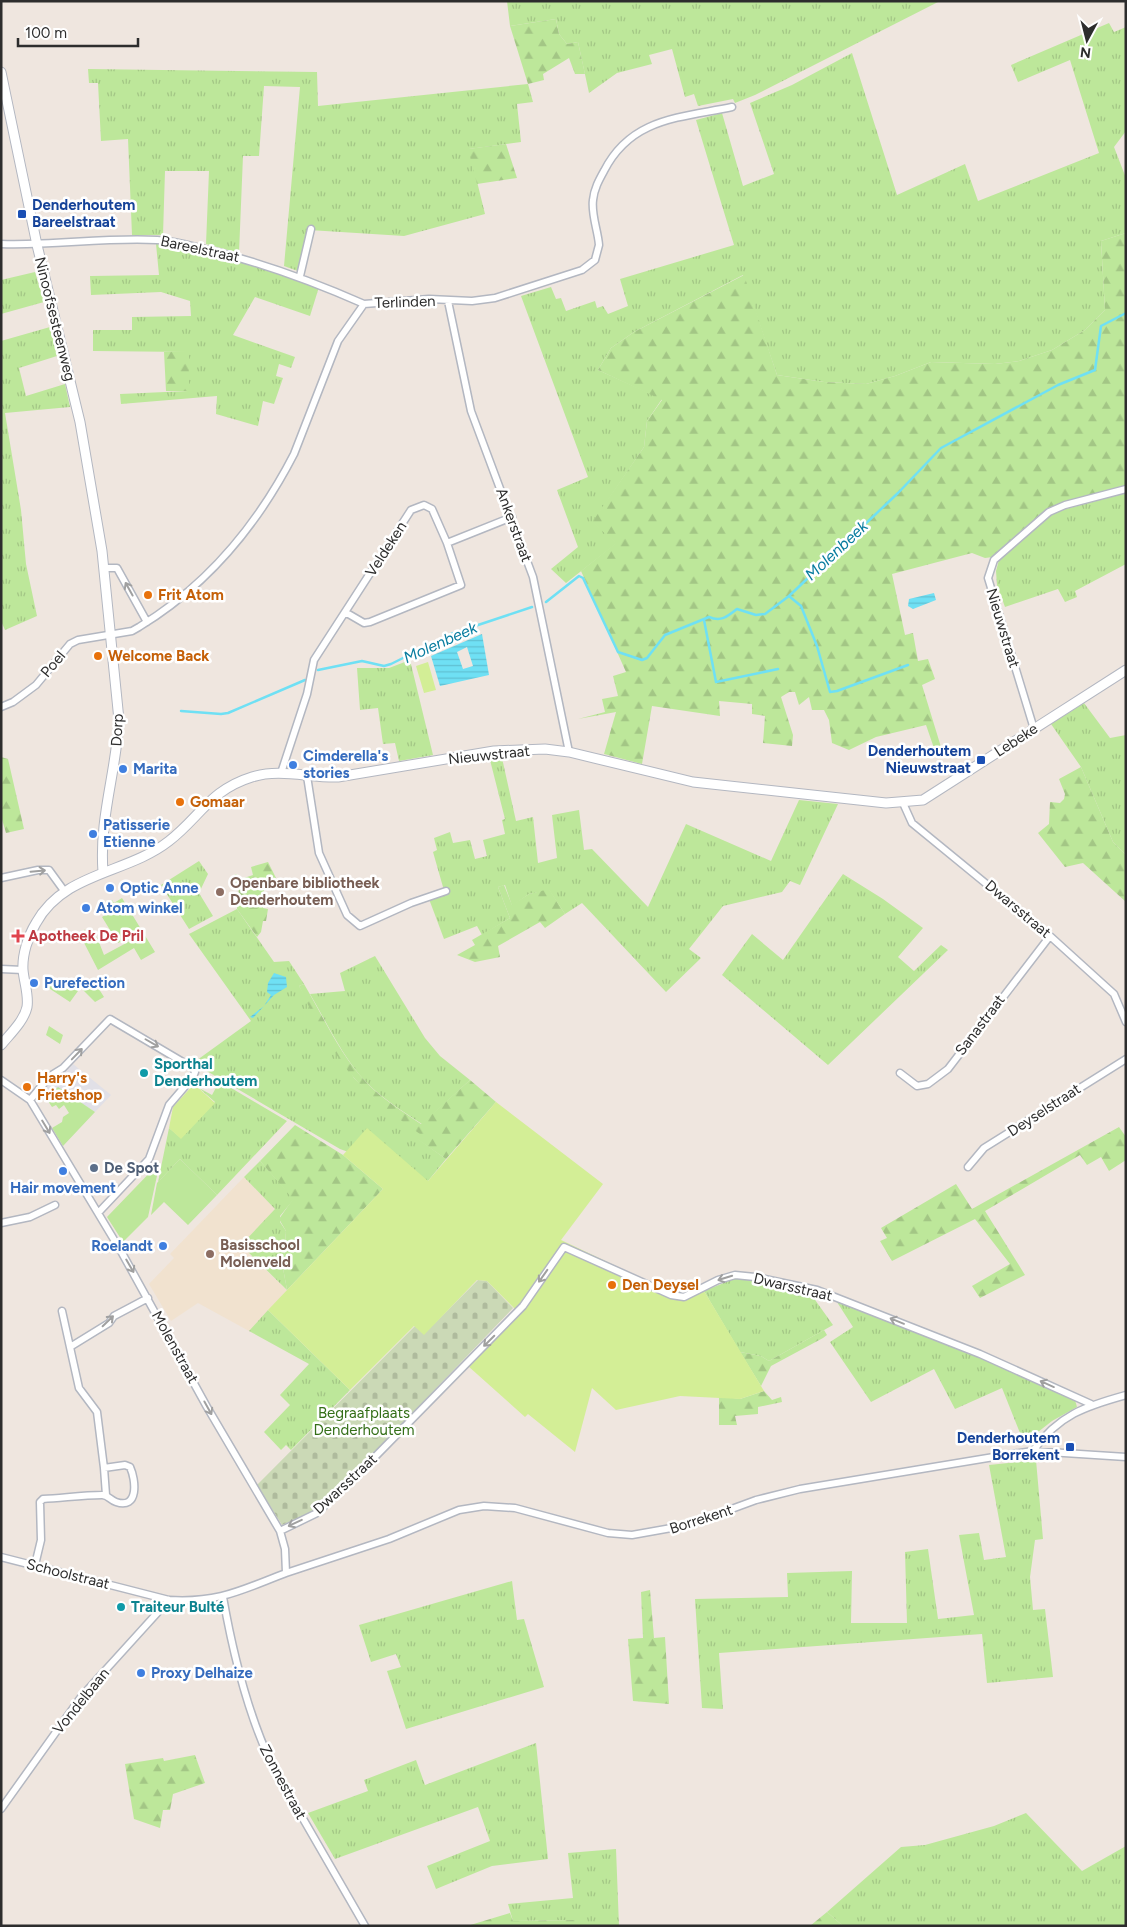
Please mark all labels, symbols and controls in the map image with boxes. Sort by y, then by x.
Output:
scale bar [18,15,138,47]
north arrow [1062,15,1112,65]
text: 100 m [25,24,67,42]
text: N [1079,43,1092,62]
place label: Denderhoutem Bareelstraat [32,196,135,231]
marker: Denderhoutem Bareelstraat [16,208,28,220]
street label: Bareelstraat [159,232,241,266]
street label: Ninoofsesteenweg [31,255,79,383]
street label: Terlinden [374,292,436,312]
street label: Ankerstraat [492,485,536,565]
water label: Molenbeek [801,516,873,584]
street label: Veldeken [362,518,410,580]
one-way arrow [123,582,133,597]
place label: Frit Atom [158,586,224,604]
street label: Nieuwstraat [982,586,1024,670]
marker: Frit Atom [142,589,154,601]
water label: Molenbeek [400,617,481,667]
street label: Poel [37,647,69,681]
place label: Welcome Back [108,647,209,665]
marker: Welcome Back [92,650,104,662]
street label: Dorp [107,713,127,747]
street label: Lebeke [991,719,1041,761]
street label: Nieuwstraat [447,742,531,768]
place label: Denderhoutem Nieuwstraat [868,742,971,777]
place label: Cimderella's stories [303,747,388,782]
marker: Denderhoutem Nieuwstraat [975,754,987,766]
marker: Cimderella's stories [287,759,299,771]
place label: Marita [133,760,177,778]
marker: Marita [117,763,129,775]
place label: Gomaar [190,793,245,811]
marker: Gomaar [174,796,186,808]
place label: Patisserie Etienne [103,816,171,851]
marker: Patisserie Etienne [87,828,99,840]
one-way arrow [30,866,46,876]
place label: Openbare bibliotheek Denderhoutem [230,874,380,909]
street label: Dwarsstraat [981,876,1055,942]
place label: Optic Anne [120,879,199,897]
marker: Optic Anne [104,882,116,894]
marker: Openbare bibliotheek Denderhoutem [214,886,226,898]
place label: Atom winkel [96,899,183,917]
marker: Atom winkel [80,902,92,914]
place label: Apotheek De Pril [28,927,144,945]
marker: Apotheek De Pril [12,930,24,942]
place label: Purefection [44,974,125,992]
marker: Purefection [28,977,40,989]
street label: Sanastraat [951,991,1009,1059]
one-way arrow [145,1038,160,1048]
one-way arrow [71,1048,83,1060]
place label: Sporthal Denderhoutem [154,1055,257,1090]
marker: Sporthal Denderhoutem [138,1067,150,1079]
place label: Harry's Frietshop [37,1069,102,1104]
street label: Deyselstraat [1004,1080,1084,1140]
marker: Harry's Frietshop [21,1081,33,1093]
one-way arrow [42,1119,52,1133]
place label: De Spot [104,1159,159,1177]
marker: De Spot [88,1162,100,1174]
marker: Hair movement [57,1165,69,1177]
place label: Hair movement [10,1179,116,1197]
place label: Basisschool Molenveld [220,1236,300,1271]
place label: Roelandt [91,1237,153,1255]
marker: Roelandt [157,1240,169,1252]
marker: Basisschool Molenveld [204,1248,216,1260]
one-way arrow [126,1258,136,1273]
one-way arrow [538,1269,548,1283]
street label: Dwarsstraat [752,1269,834,1305]
one-way arrow [717,1274,733,1284]
place label: Den Deysel [622,1276,699,1294]
marker: Den Deysel [606,1279,618,1291]
street label: Molenstraat [148,1308,202,1387]
one-way arrow [102,1315,114,1327]
one-way arrow [890,1316,905,1325]
one-way arrow [483,1334,495,1347]
one-way arrow [1040,1379,1055,1389]
one-way arrow [204,1401,214,1415]
park label: Begraafplaats Denderhoutem [314,1404,414,1439]
place label: Denderhoutem Borrekent [957,1429,1060,1464]
marker: Denderhoutem Borrekent [1064,1441,1076,1453]
street label: Dwarsstraat [309,1450,381,1518]
street label: Borrekent [667,1500,735,1538]
one-way arrow [288,1519,303,1529]
street label: Schoolstraat [25,1555,112,1593]
place label: Traiteur Bulté [131,1598,225,1616]
marker: Traiteur Bulté [115,1601,127,1613]
street label: Vondelbaan [49,1664,113,1738]
place label: Proxy Delhaize [151,1664,254,1682]
marker: Proxy Delhaize [135,1667,147,1679]
street label: Zonnestraat [256,1742,310,1823]

